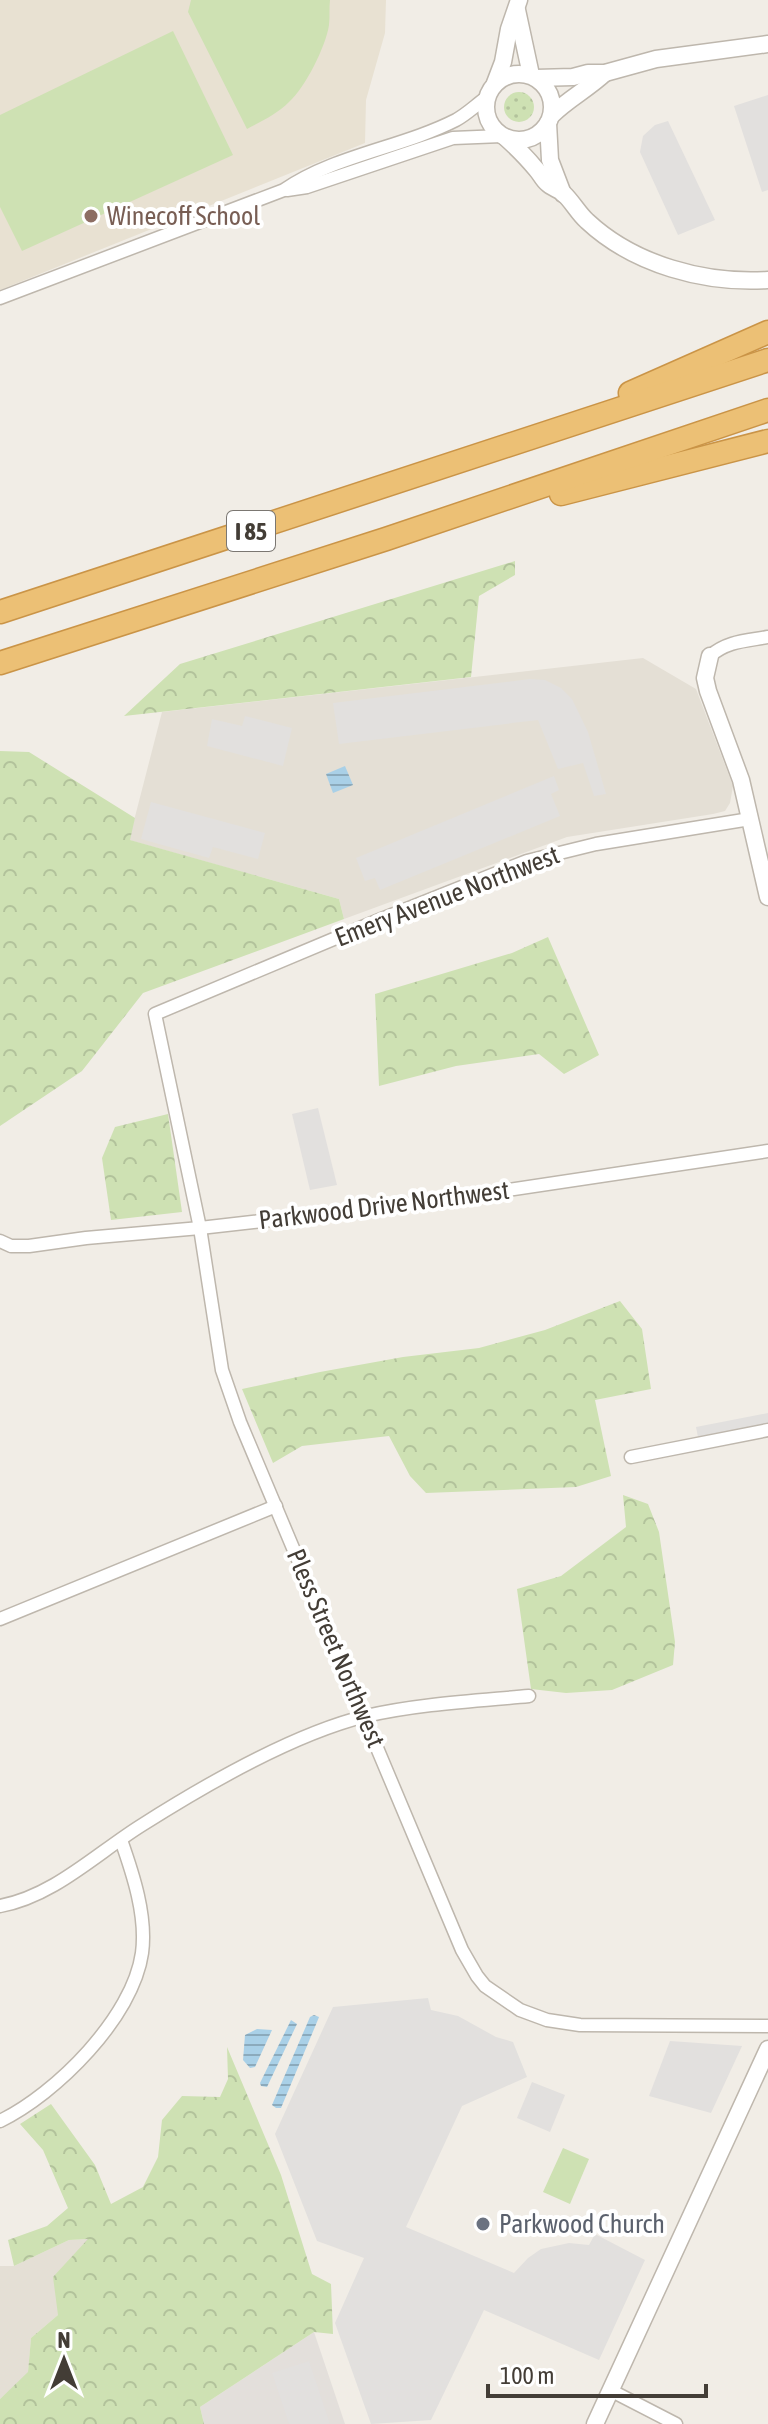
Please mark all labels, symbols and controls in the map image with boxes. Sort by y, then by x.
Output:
place label: Winecoff School [107,201,260,231]
marker: Winecoff School [82,207,100,225]
road number: I 85 [227,511,275,551]
street label: Emery Avenue Northwest [331,839,563,953]
street label: Parkwood Drive Northwest [257,1175,511,1235]
street label: Pless Street Northwest [281,1544,391,1752]
place label: Parkwood Church [499,2209,665,2239]
marker: Parkwood Church [474,2215,492,2233]
north arrow [24,2320,104,2400]
text: N [58,2327,70,2353]
scale bar [488,2348,706,2398]
text: 100 m [500,2362,554,2389]

